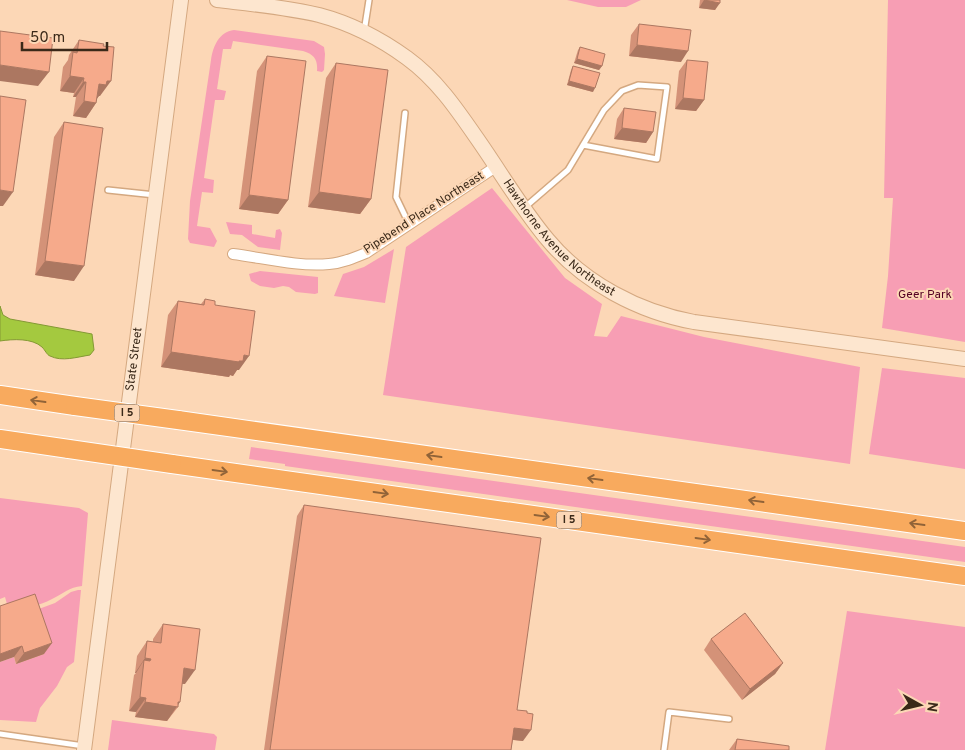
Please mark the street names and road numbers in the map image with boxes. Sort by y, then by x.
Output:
street label: Pipebend Place Northeast [361,168,487,258]
street label: Hawthorne Avenue Northeast [499,177,618,300]
street label: State Street [122,326,147,392]
road number: I 5 [114,404,140,422]
road number: I 5 [556,512,582,528]

